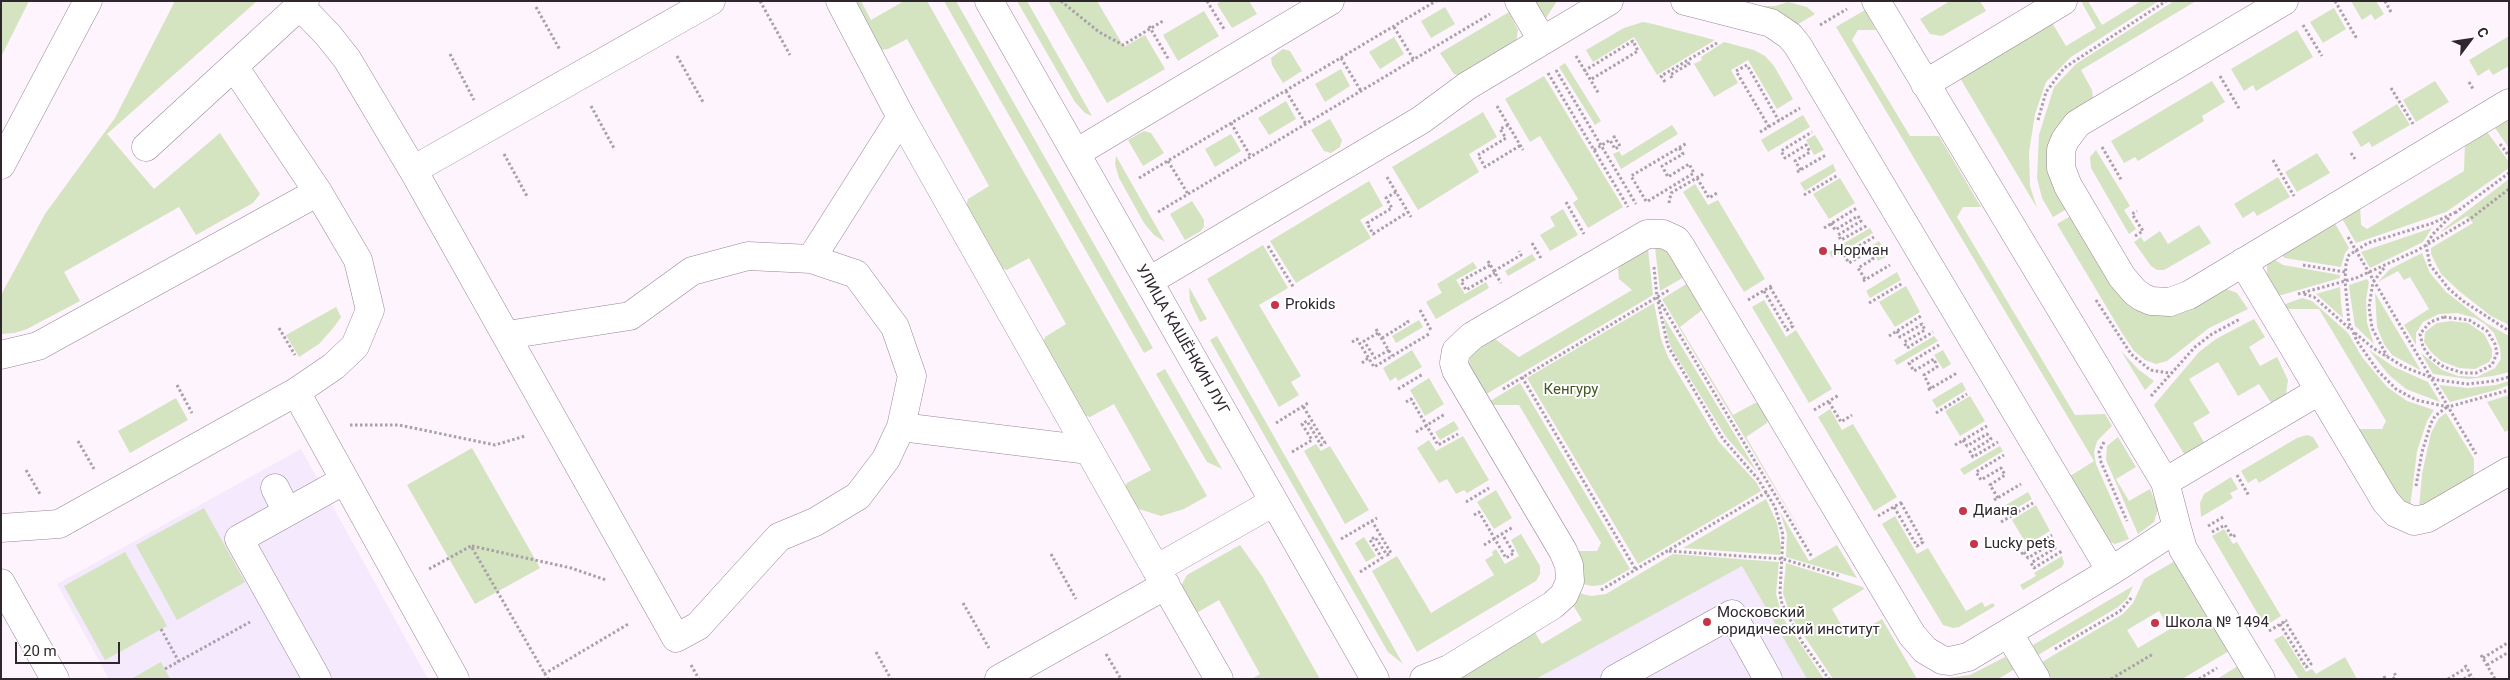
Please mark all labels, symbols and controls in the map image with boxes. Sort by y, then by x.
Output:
north arrow [2445,15,2495,65]
text: С [2474,24,2492,40]
place label: Норман [1833,242,1889,260]
marker: Норман [1817,245,1829,257]
street label: УЛИЦА КАШЁНКИН ЛУГ [1131,262,1233,418]
place label: Prokids [1285,296,1335,314]
marker: Prokids [1269,299,1281,311]
park label: Кенгуру [1544,381,1598,399]
place label: Диана [1973,502,2018,520]
marker: Диана [1957,505,1969,517]
place label: Lucky pets [1984,535,2055,553]
marker: Lucky pets [1968,538,1980,550]
place label: Московский юридический институт [1717,604,1880,639]
place label: Школа № 1494 [2165,614,2269,632]
marker: Московский юридический институт [1701,616,1713,628]
marker: Школа № 1494 [2149,617,2161,629]
scale bar [18,632,122,664]
text: 20 m [23,642,57,660]

